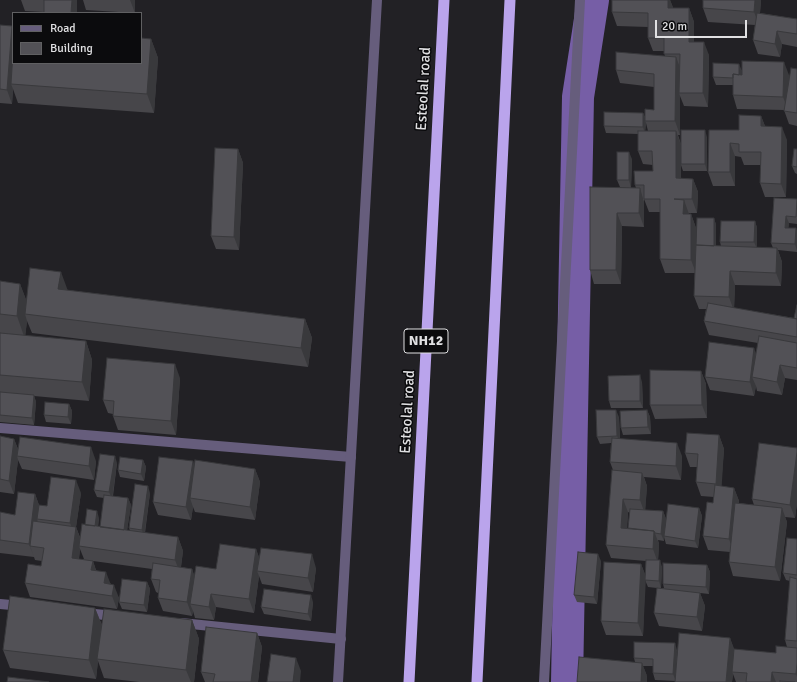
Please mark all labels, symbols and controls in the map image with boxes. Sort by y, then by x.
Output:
legend [12,12,142,64]
scale bar [657,12,749,38]
text: 20 m [662,19,687,34]
text: Road [50,21,76,36]
text: Building [50,41,93,56]
street label: Esteolal road [413,47,435,131]
road number: NH12 [404,329,448,353]
street label: Esteolal road [397,370,419,454]

